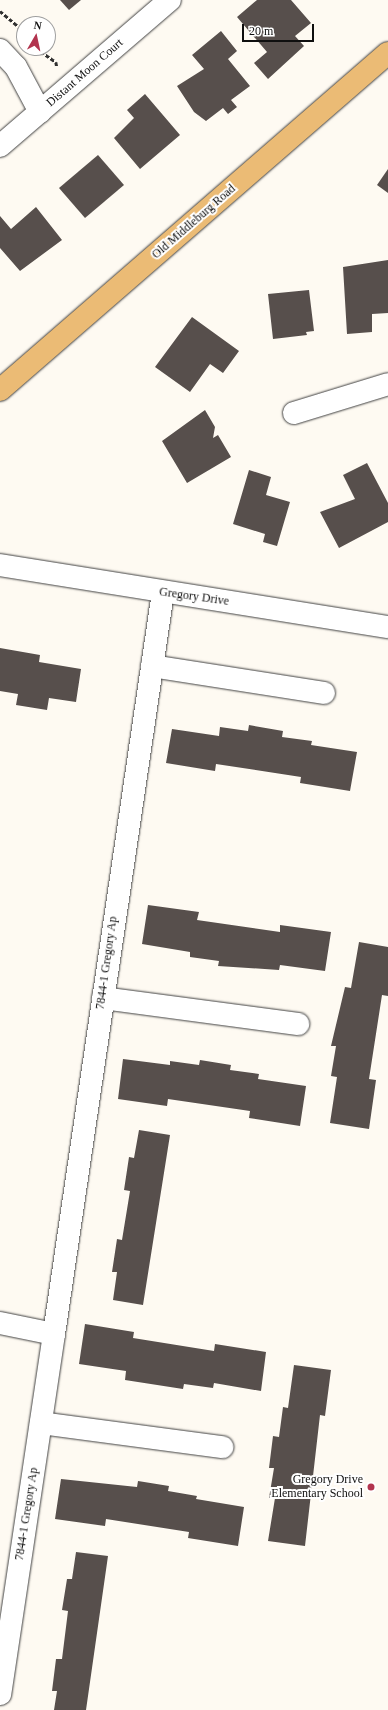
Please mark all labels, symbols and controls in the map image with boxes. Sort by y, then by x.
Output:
north arrow [16,16,56,56]
scale bar [244,16,316,42]
text: N [33,19,43,32]
text: 20 m [249,24,273,38]
street label: Distant Moon Court [44,36,126,110]
street label: Old Middleburg Road [149,182,239,262]
street label: Gregory Drive [158,585,230,609]
street label: 7844-1 Gregory Ap [93,915,121,1011]
street label: 7844-1 Gregory Ap [12,1466,42,1562]
place label: Gregory Drive Elementary School [271,1473,363,1501]
marker: Gregory Drive Elementary School [366,1482,376,1492]

